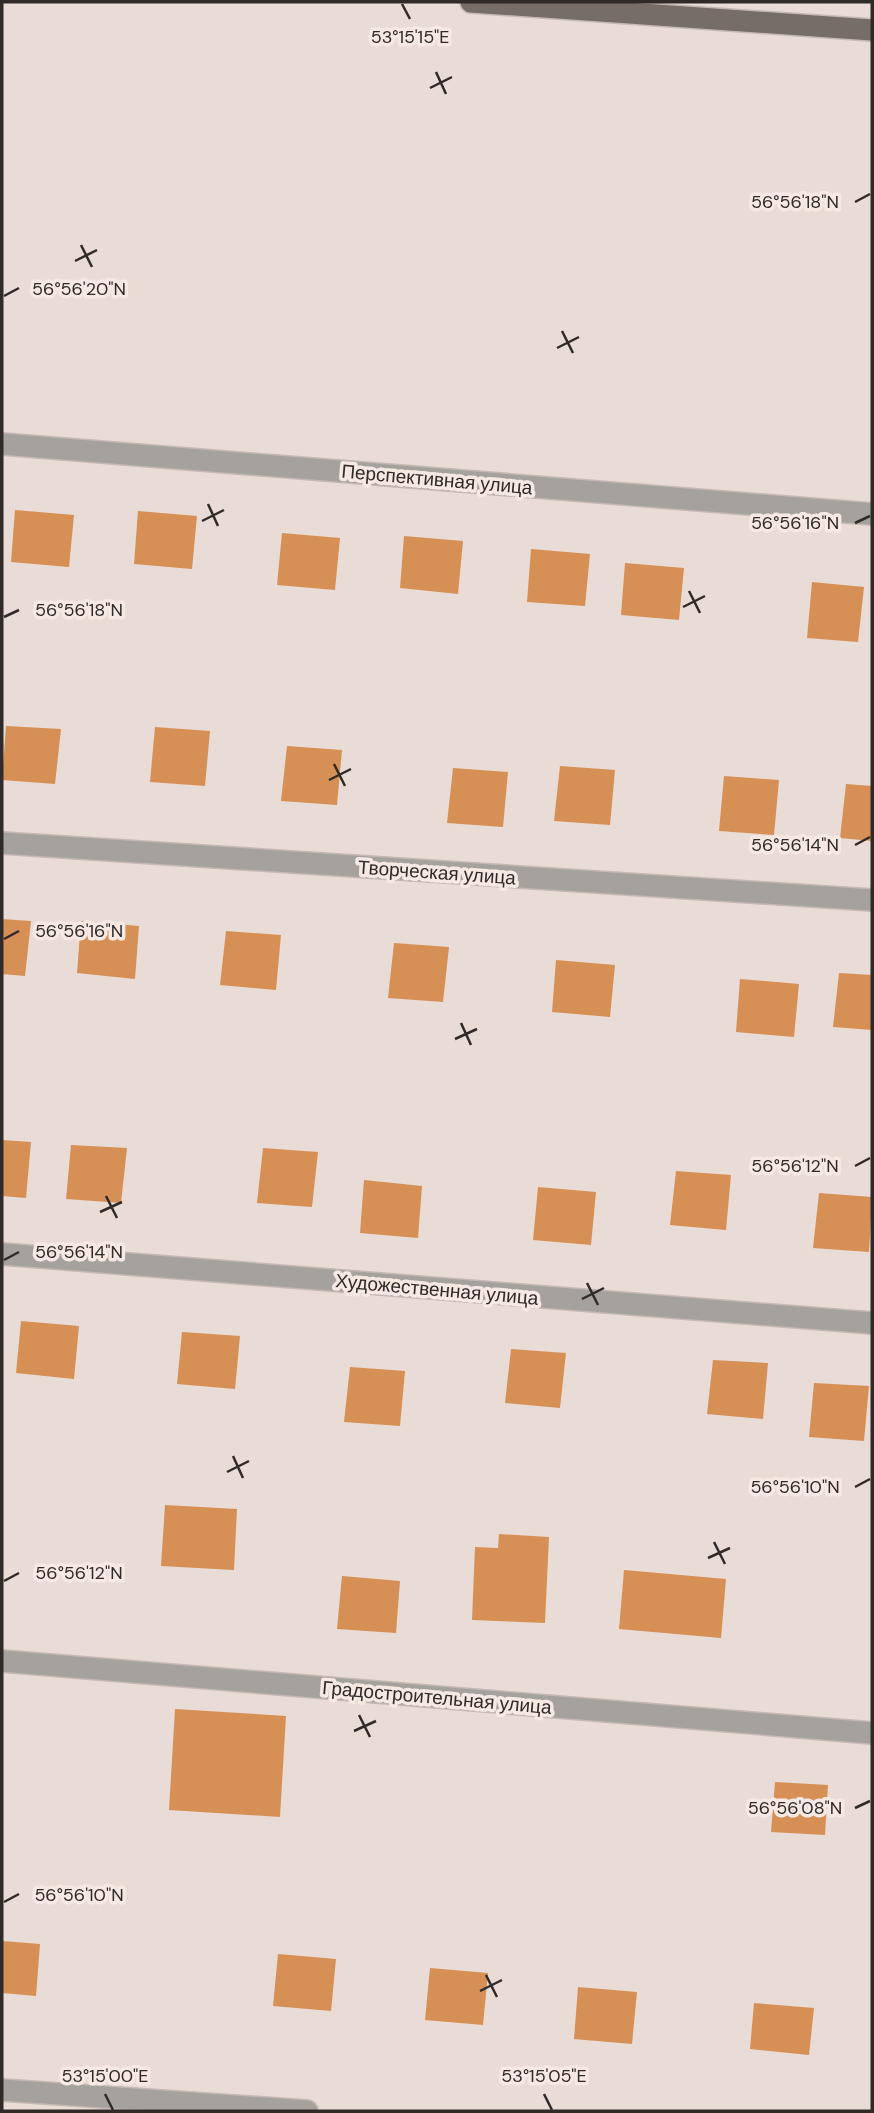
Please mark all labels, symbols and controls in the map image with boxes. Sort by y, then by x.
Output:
text: 53°15'15"E [371,25,449,49]
text: 56°56'18"N [751,190,839,214]
text: 56°56'20"N [32,277,126,301]
street label: Перспективная улица [340,459,534,500]
text: 56°56'16"N [751,511,839,535]
text: 56°56'18"N [35,598,123,622]
text: 56°56'14"N [751,833,839,857]
street label: Творческая улица [357,855,517,891]
text: 56°56'16"N [35,919,123,943]
text: 56°56'12"N [751,1154,839,1178]
text: 56°56'14"N [35,1240,123,1264]
street label: Художественная улица [334,1268,540,1311]
text: 56°56'10"N [750,1475,840,1499]
text: 56°56'12"N [35,1561,123,1585]
street label: Градостроительная улица [321,1675,553,1720]
text: 56°56'08"N [748,1796,842,1820]
text: 56°56'10"N [34,1883,124,1907]
text: 53°15'00"E [62,2064,148,2088]
text: 53°15'05"E [501,2064,587,2088]

